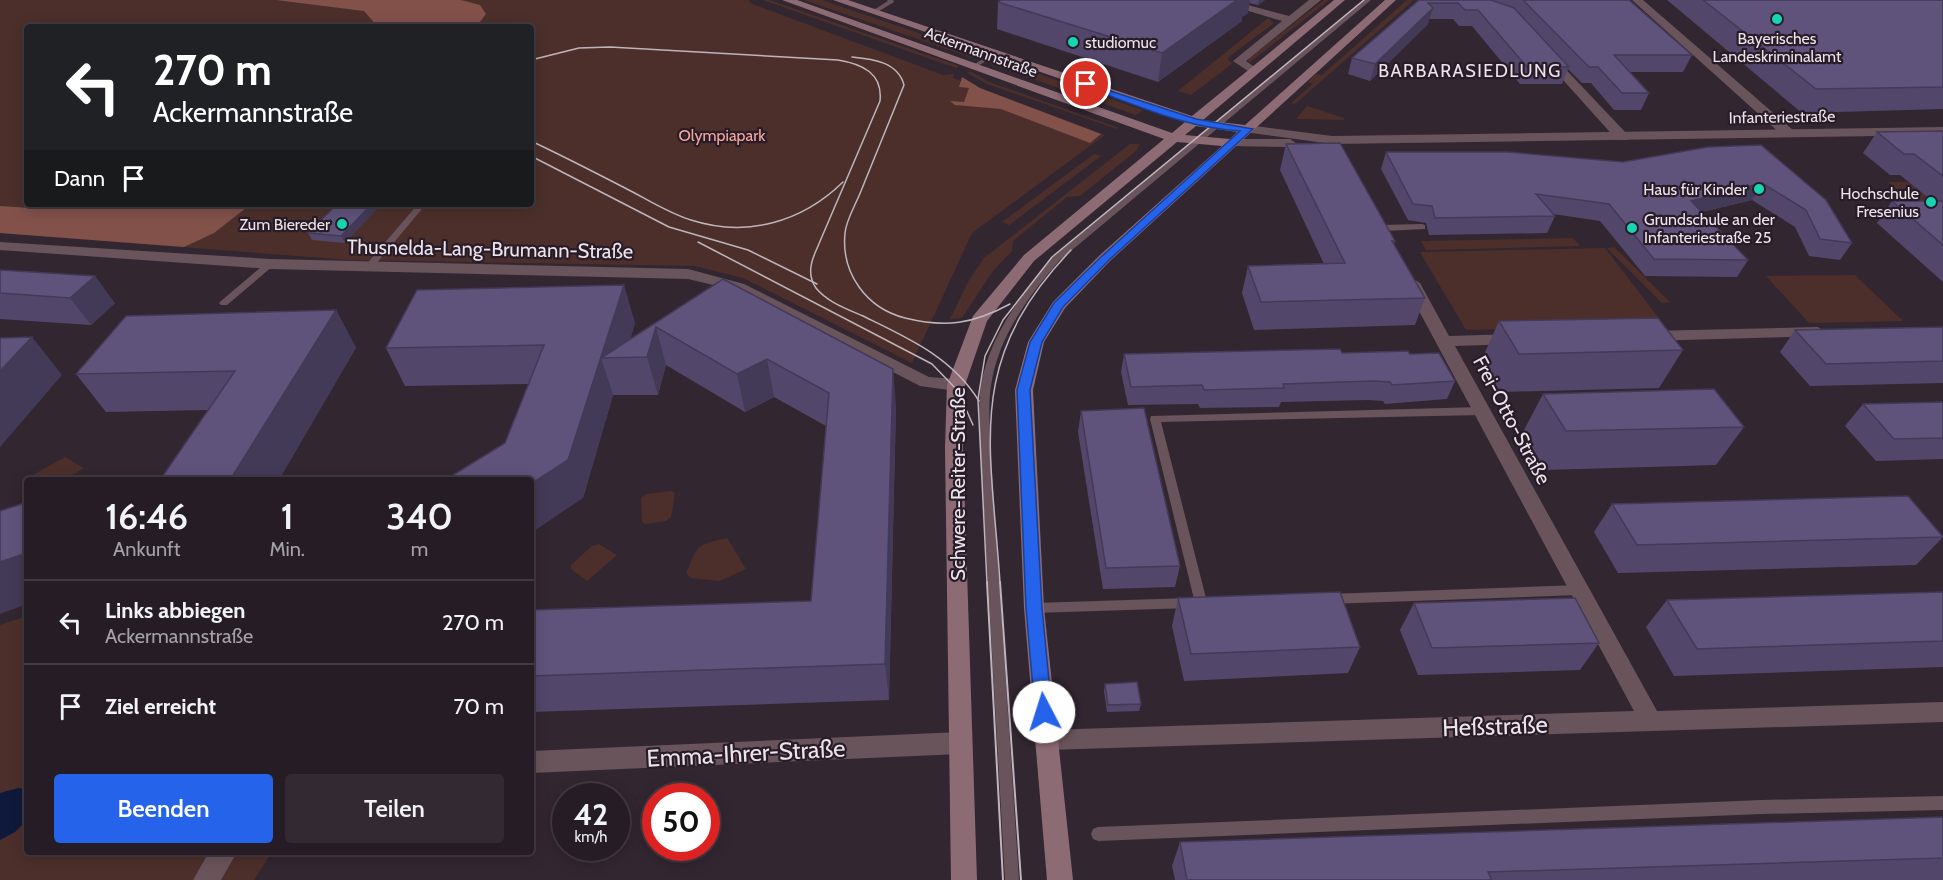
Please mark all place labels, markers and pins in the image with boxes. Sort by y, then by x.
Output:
marker: Bayerisches Landeskriminalamt [1770,12,1784,26]
place label: Bayerisches Landeskriminalamt [1713,29,1842,66]
place label: studiomuc [1085,33,1156,52]
marker: studiomuc [1066,35,1080,49]
pin [1060,58,1111,109]
place label: Haus für Kinder [1643,180,1748,199]
marker: Haus für Kinder [1752,182,1766,196]
place label: Hochschule Fresenius [1840,184,1919,221]
marker: Hochschule Fresenius [1924,195,1938,209]
place label: Grundschule an der Infanteriestraße 25 [1644,210,1776,247]
place label: Zum Biereder [240,215,331,234]
marker: Zum Biereder [335,217,349,231]
marker: Grundschule an der Infanteriestraße 25 [1625,221,1639,235]

